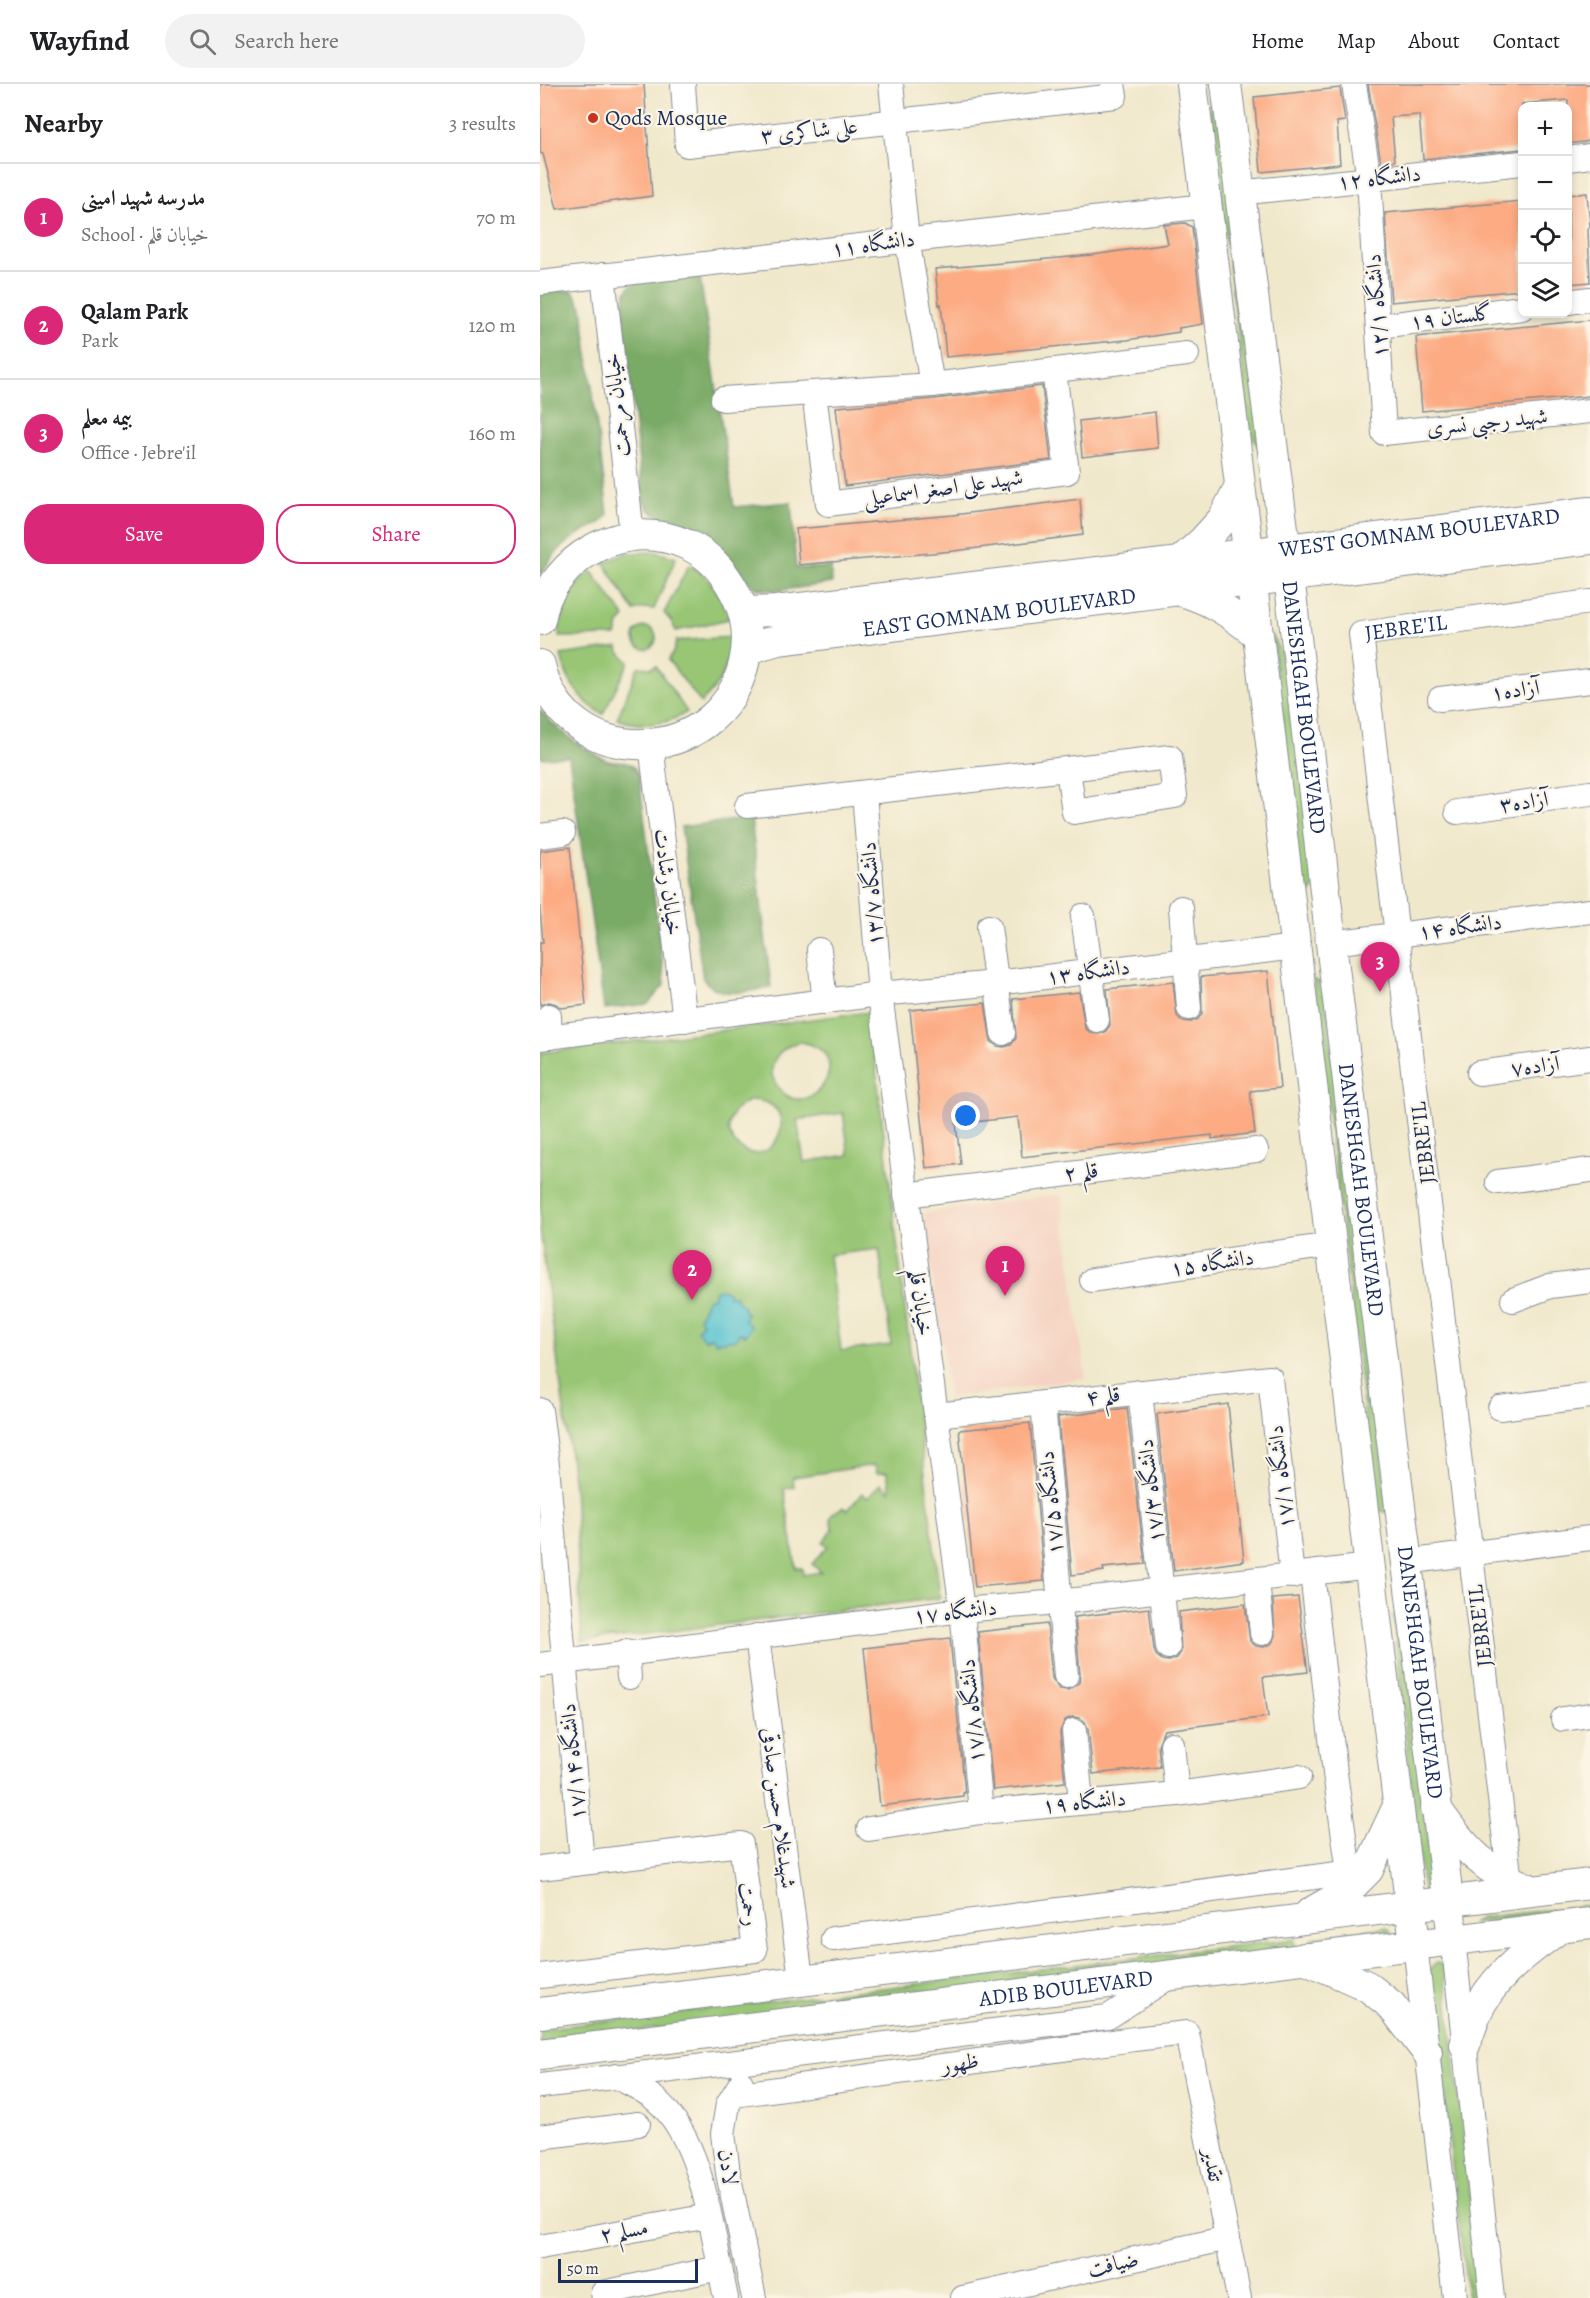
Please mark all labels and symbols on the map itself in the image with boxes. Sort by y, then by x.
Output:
place label: Qods Mosque [605,103,727,133]
marker: Qods Mosque [586,111,600,125]
street label: علی شاکری ۳ [759,111,859,152]
street label: دانشگاه ۱۲ [1336,159,1422,197]
street label: دانشگاه ۱۱ [829,224,917,264]
street label: دانشگاه ۱۲/۱ [1358,253,1396,359]
street label: گلستان ۱۹ [1408,297,1494,337]
street label: خیابان مرحمت [597,351,637,459]
street label: شهید رجبی نسری [1425,401,1549,446]
street label: شهید علی اصغر اسماعیلی [861,462,1025,515]
street label: WEST GOMNAM BOULEVARD [1276,501,1562,565]
street label: DANESHGAH BOULEVARD [1275,579,1333,836]
street label: EAST GOMNAM BOULEVARD [861,581,1137,644]
street label: JEBRE'IL [1363,607,1449,648]
street label: آزاده۱ [1489,672,1543,708]
street label: آزاده۳ [1498,783,1553,820]
street label: خیابان رشادت [647,827,689,937]
street label: دانشگاه ۱۳/۷ [853,841,891,947]
street label: دانشگاه ۱۴ [1416,907,1504,947]
pin: 3 [1360,942,1400,992]
street label: دانشگاه ۱۳ [1044,952,1132,992]
street label: آزاده۷ [1509,1048,1563,1084]
street label: DANESHGAH BOULEVARD [1331,1061,1392,1318]
street label: JEBRE'IL [1403,1099,1443,1186]
your location [951,1101,980,1130]
street label: قلم ۲ [1062,1155,1101,1196]
street label: دانشگاه ۱۵ [1168,1242,1256,1284]
pin: 1 [986,1246,1024,1296]
pin: 2 [672,1250,712,1300]
street label: خیابان قلم [894,1266,941,1339]
street label: قلم ۴ [1084,1379,1123,1420]
street label: دانشگاه ۱۷/۱ [1261,1424,1301,1530]
street label: دانشگاه ۱۷/۳ [1131,1438,1171,1544]
street label: دانشگاه ۱۷/۵ [1032,1450,1070,1556]
street label: DANESHGAH BOULEVARD [1390,1544,1451,1801]
street label: JEBRE'IL [1460,1582,1500,1669]
street label: دانشگاه ۱۷ [912,1593,998,1631]
street label: دانشگاه ۱۷/۸ [953,1658,991,1764]
street label: دانشگاه ۱۷/۱۴ [553,1702,593,1822]
street label: شهیدغلام حسن صادقی [750,1726,804,1891]
street label: دانشگاه ۱۹ [1041,1783,1127,1821]
street label: رحمت [731,1880,767,1928]
street label: ADIB BOULEVARD [976,1963,1155,2014]
street label: ظهور [937,2046,981,2081]
street label: تقدیر [1195,2144,1231,2185]
street label: لادن [710,2147,746,2187]
street label: مسلم ۲ [597,2212,652,2257]
street label: ضیافت [1084,2244,1142,2284]
scale bar [558,2256,698,2284]

